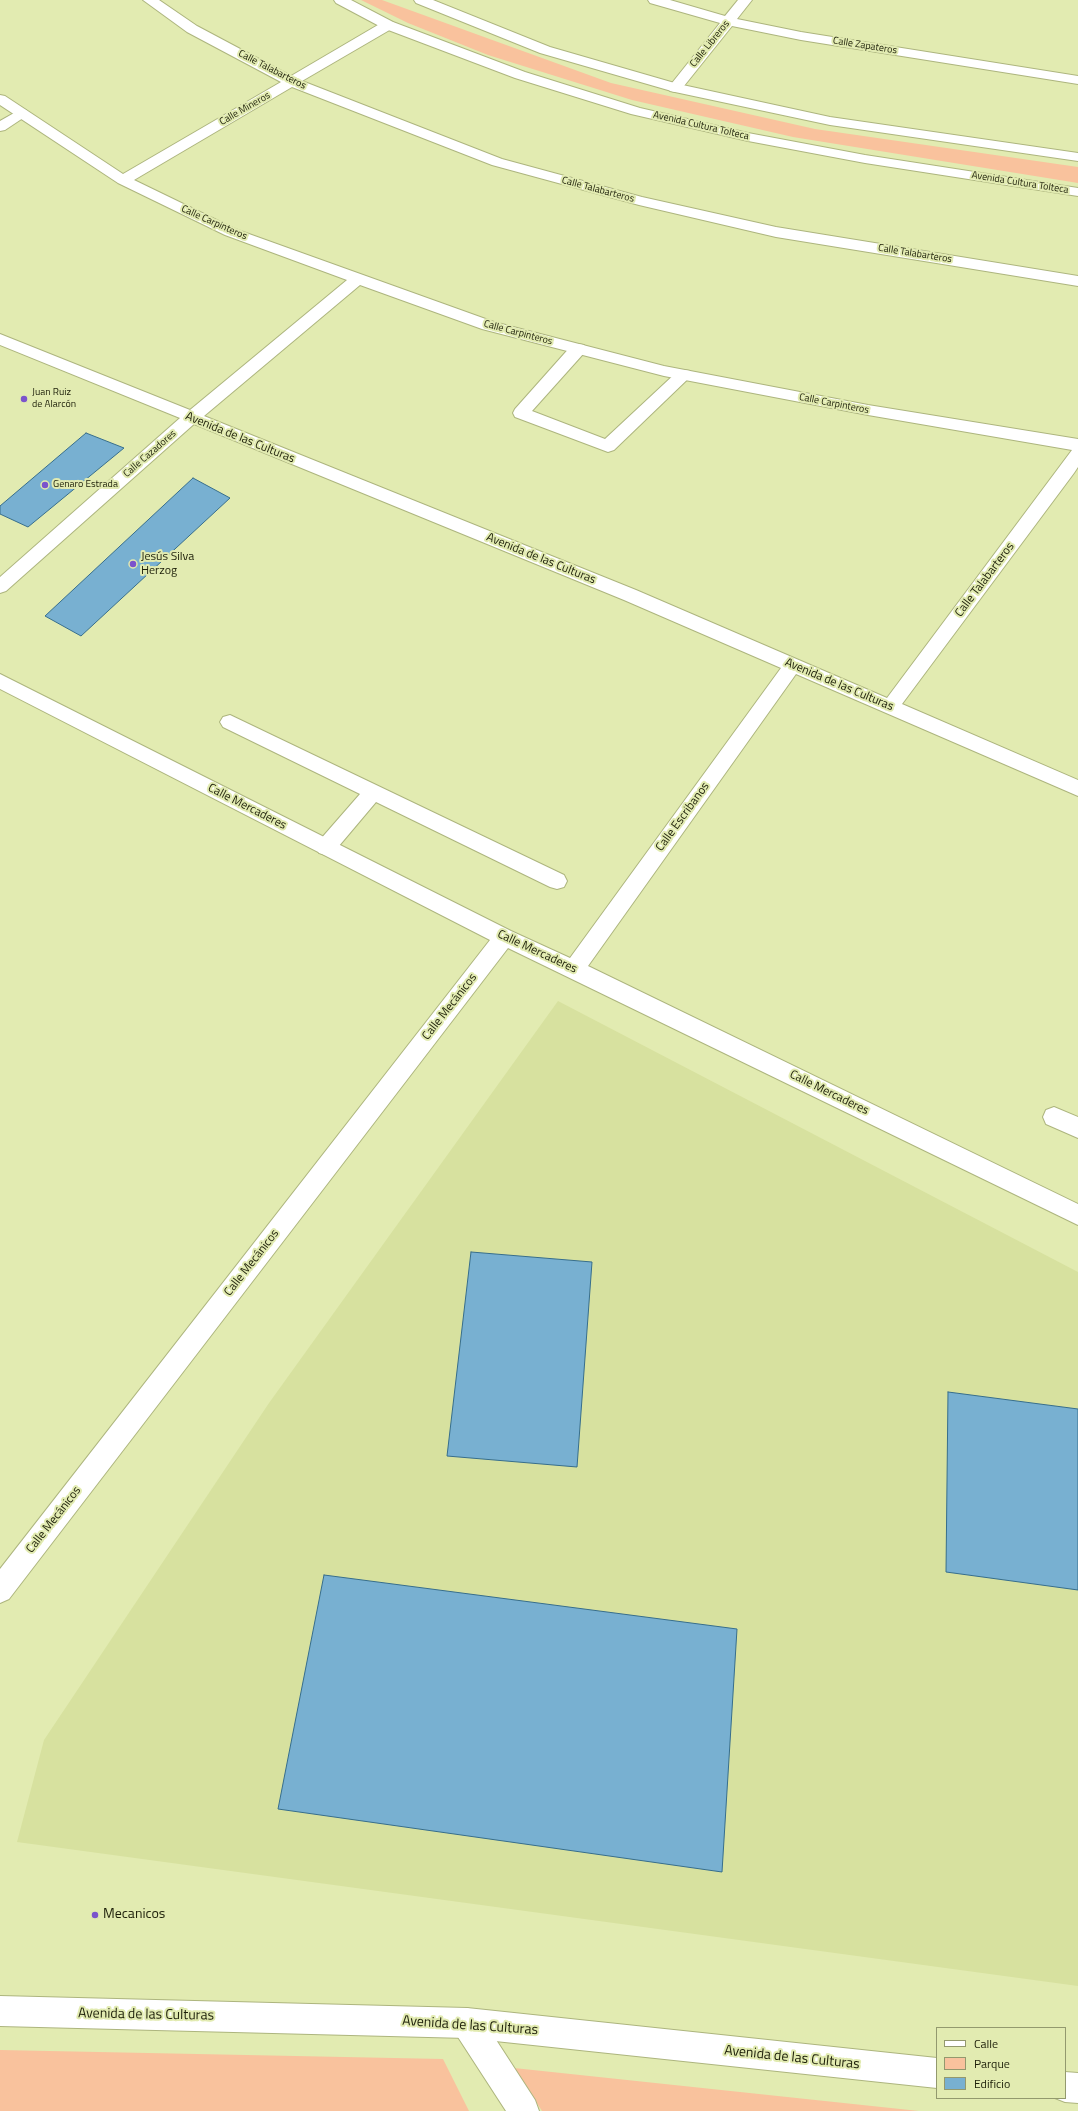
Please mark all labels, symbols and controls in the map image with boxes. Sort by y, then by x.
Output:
street label: Calle Libreros [688,18,732,70]
street label: Calle Zapateros [832,35,898,57]
street label: Calle Talabarteros [236,48,308,92]
street label: Calle Mineros [217,90,273,128]
street label: Avenida Cultura Tolteca [652,109,750,143]
street label: Avenida Cultura Tolteca [971,169,1069,197]
street label: Calle Talabarteros [560,175,636,205]
street label: Calle Carpinteros [179,203,249,243]
street label: Calle Talabarteros [877,242,953,266]
street label: Calle Carpinteros [482,318,554,348]
place label: Juan Ruiz de Alarcón [32,387,76,410]
street label: Calle Carpinteros [798,391,870,417]
marker: Juan Ruiz de Alarcón [19,394,29,404]
street label: Avenida de las Culturas [183,409,297,467]
street label: Calle Cazadores [121,428,179,480]
place label: Genaro Estrada [53,479,118,491]
marker: Genaro Estrada [40,480,50,490]
street label: Avenida de las Culturas [484,530,598,588]
street label: Calle Talabarteros [952,540,1018,620]
place label: Jesús Silva Herzog [141,550,194,578]
marker: Jesús Silva Herzog [128,559,138,569]
street label: Avenida de las Culturas [782,656,896,714]
street label: Calle Escribanos [653,780,713,854]
street label: Calle Mercaderes [205,781,289,833]
street label: Calle Mercaderes [495,927,579,977]
street label: Calle Mecánicos [420,971,480,1043]
street label: Calle Mercaderes [787,1068,871,1118]
street label: Calle Mecánicos [222,1227,282,1299]
street label: Calle Mecánicos [24,1484,84,1556]
place label: Mecanicos [103,1907,165,1923]
marker: Mecanicos [90,1910,100,1920]
street label: Avenida de las Culturas [78,2005,214,2025]
street label: Avenida de las Culturas [402,2013,538,2039]
legend [936,2027,1066,2099]
text: Calle [974,2034,998,2053]
street label: Avenida de las Culturas [723,2043,861,2073]
text: Parque [974,2054,1010,2073]
text: Edificio [974,2074,1010,2093]

